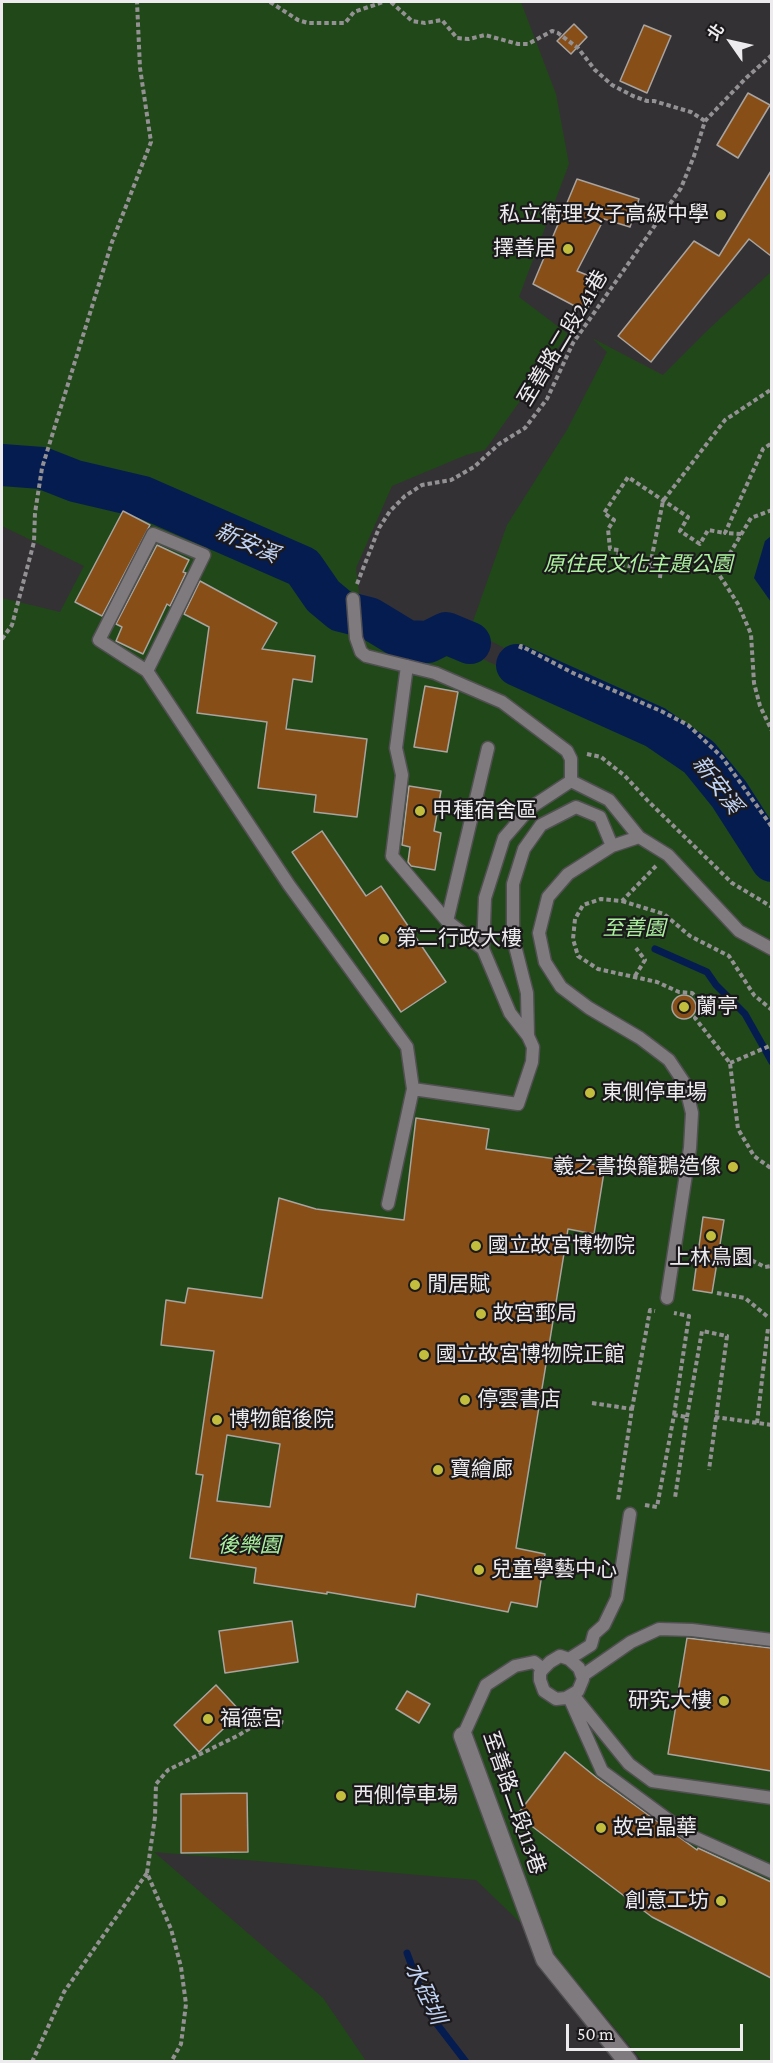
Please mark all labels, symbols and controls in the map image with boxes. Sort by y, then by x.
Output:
north arrow [701,12,761,72]
text: 北 [704,20,727,43]
place label: 私立衛理女子高級中學 [499,202,709,228]
marker: 私立衛理女子高級中學 [714,208,728,222]
place label: 擇善居 [493,236,556,262]
marker: 擇善居 [561,242,575,256]
street label: 至善路二段241巷 [513,266,613,410]
water label: 新安溪 [211,518,283,568]
park label: 原住民文化主題公園 [544,552,732,578]
water label: 新安溪 [687,751,747,819]
place label: 甲種宿舍區 [432,798,537,824]
marker: 甲種宿舍區 [413,804,427,818]
park label: 至善園 [603,916,665,942]
place label: 第二行政大樓 [396,926,522,952]
marker: 第二行政大樓 [377,932,391,946]
place label: 蘭亭 [696,994,738,1020]
marker: 蘭亭 [677,1000,691,1014]
place label: 東側停車場 [602,1080,707,1106]
marker: 東側停車場 [583,1086,597,1100]
place label: 羲之書換籠鵝造像 [553,1154,721,1180]
marker: 羲之書換籠鵝造像 [726,1160,740,1174]
marker: 上林鳥園 [704,1229,718,1243]
place label: 國立故宮博物院 [488,1233,635,1259]
marker: 國立故宮博物院 [469,1239,483,1253]
place label: 上林鳥園 [669,1245,753,1271]
place label: 閒居賦 [427,1272,490,1298]
marker: 閒居賦 [408,1278,422,1292]
place label: 故宮郵局 [493,1301,577,1327]
marker: 故宮郵局 [474,1307,488,1321]
place label: 國立故宮博物院正館 [436,1342,625,1368]
marker: 國立故宮博物院正館 [417,1348,431,1362]
place label: 停雲書店 [477,1387,561,1413]
marker: 停雲書店 [458,1393,472,1407]
place label: 博物館後院 [229,1407,334,1433]
marker: 博物館後院 [210,1413,224,1427]
place label: 寶繪廊 [450,1457,513,1483]
marker: 寶繪廊 [431,1463,445,1477]
park label: 後樂園 [218,1533,280,1559]
place label: 兒童學藝中心 [491,1557,617,1583]
marker: 兒童學藝中心 [472,1563,486,1577]
place label: 研究大樓 [628,1688,712,1714]
marker: 研究大樓 [717,1694,731,1708]
place label: 福德宮 [220,1706,283,1732]
marker: 福德宮 [201,1712,215,1726]
street label: 至善路二段113巷 [478,1728,550,1878]
place label: 西側停車場 [353,1783,458,1809]
marker: 西側停車場 [334,1789,348,1803]
place label: 故宮晶華 [613,1815,697,1841]
marker: 故宮晶華 [594,1821,608,1835]
place label: 創意工坊 [625,1888,709,1914]
marker: 創意工坊 [714,1894,728,1908]
water label: 水硿圳 [399,1958,451,2028]
scale bar [569,2012,746,2050]
text: 50 m [577,2024,614,2044]

